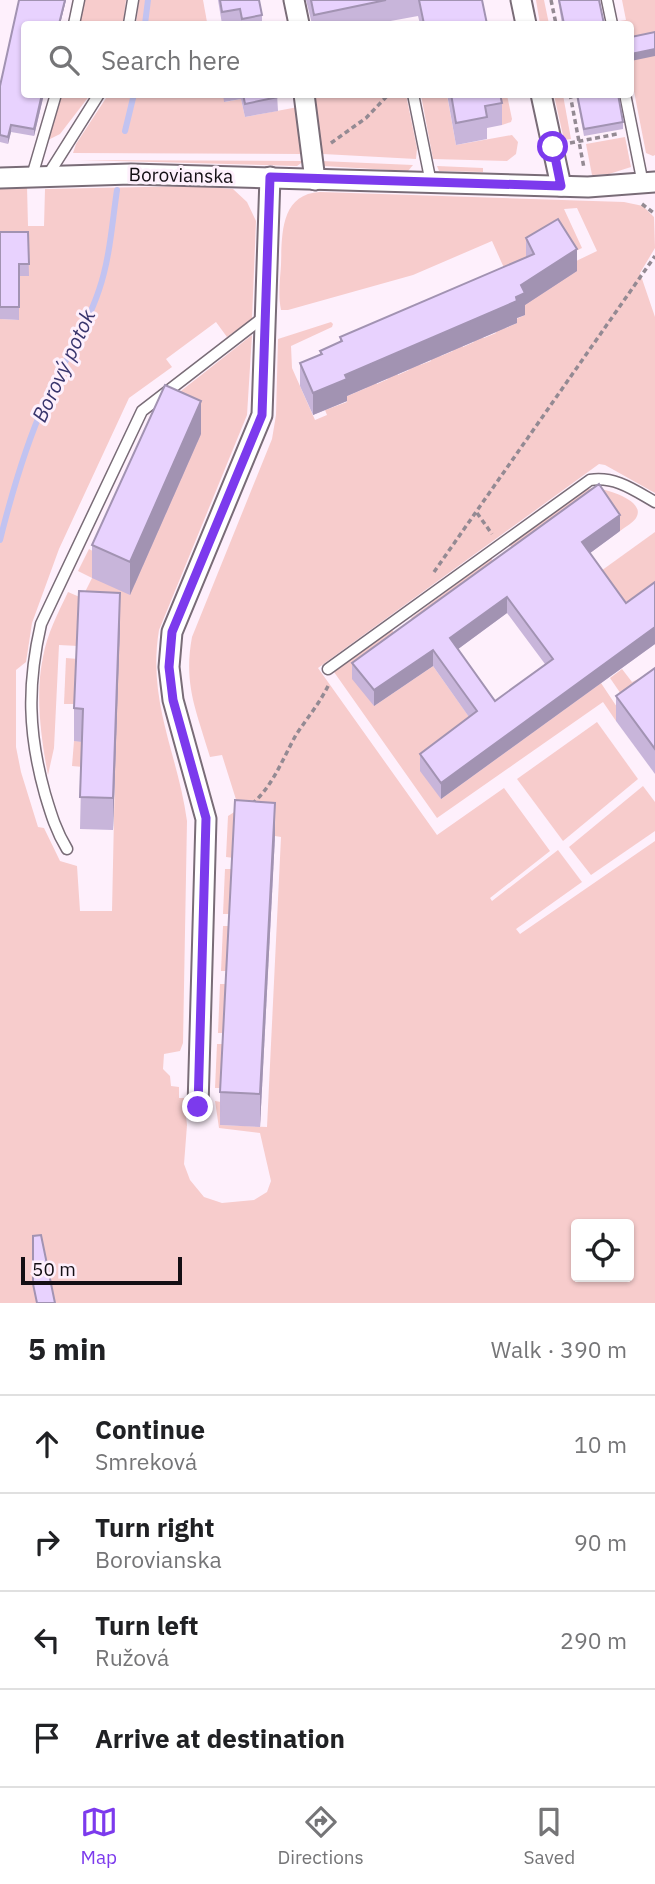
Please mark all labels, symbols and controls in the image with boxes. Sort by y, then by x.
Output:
search box [21,21,634,98]
icon: search [45,41,83,79]
text: Search here [101,43,240,77]
route start [537,131,568,162]
street label: Borovianska [128,162,234,188]
water label: Borový potok [25,304,102,426]
route end [182,1091,213,1122]
map controls [571,1219,634,1282]
button: locate [571,1219,634,1282]
scale bar [21,1254,182,1286]
text: 50 m [32,1257,76,1281]
text: 5 min [28,1329,106,1368]
text: Walk · 390 m [491,1334,627,1364]
text: Continue [95,1412,205,1446]
icon: ahead [28,1425,66,1463]
text: 10 m [574,1429,627,1459]
text: Smreková [95,1446,197,1476]
text: Turn right [95,1510,214,1544]
icon: right [28,1523,66,1561]
text: 90 m [574,1527,627,1557]
text: Borovianska [95,1544,222,1574]
text: Turn left [95,1608,198,1642]
icon: left [28,1621,66,1659]
text: 290 m [560,1625,627,1655]
text: Ružová [95,1642,169,1672]
icon: arrive [28,1719,66,1757]
text: Arrive at destination [95,1721,345,1755]
tab: Map [80,1803,118,1869]
tab: Directions [277,1803,364,1869]
tab: Saved [524,1803,575,1869]

